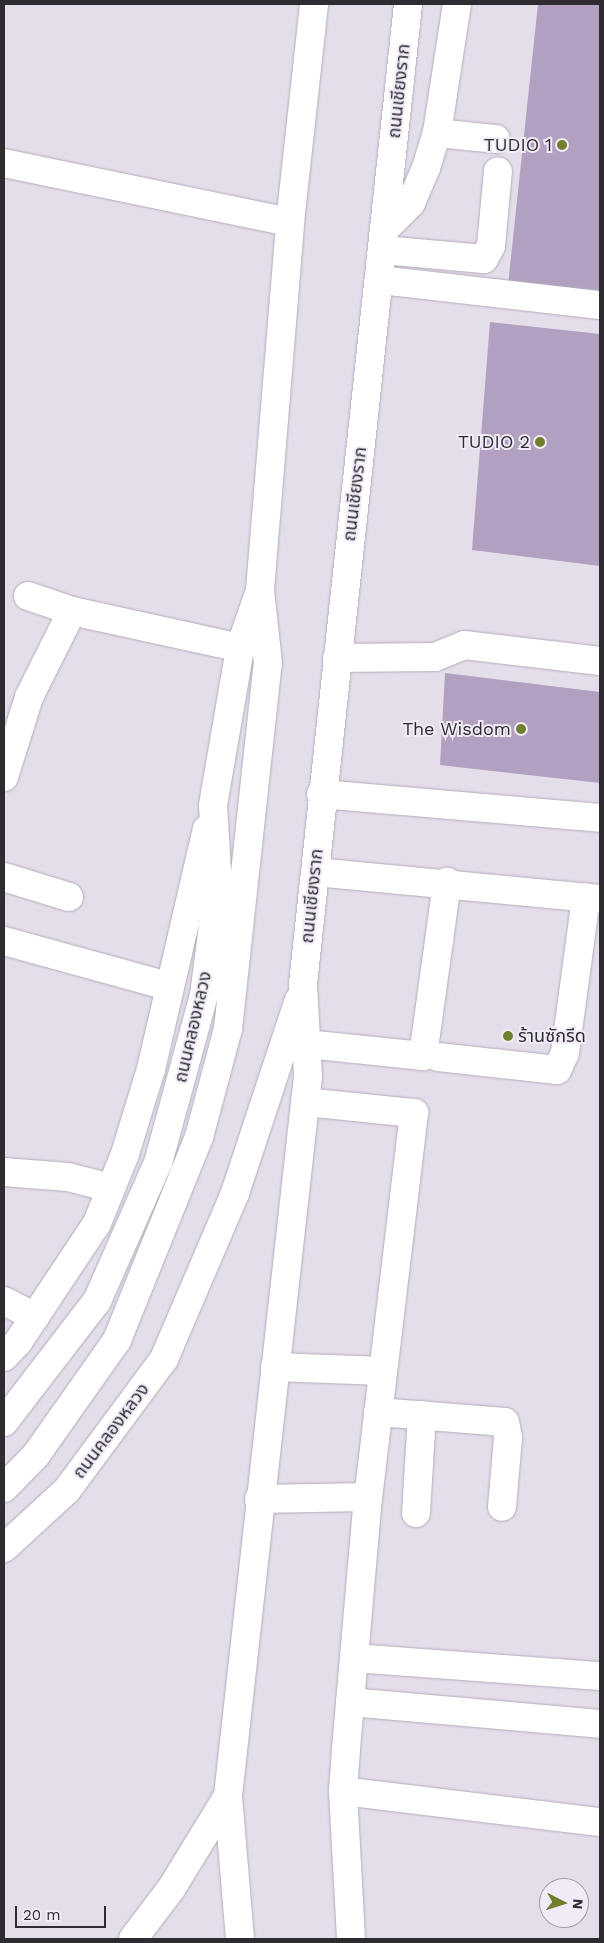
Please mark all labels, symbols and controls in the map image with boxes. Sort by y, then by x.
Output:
street label: ถนนเชียงราก [383,43,415,139]
place label: TUDIO 1 [483,134,552,156]
marker: TUDIO 1 [556,139,568,151]
place label: TUDIO 2 [458,431,530,453]
marker: TUDIO 2 [534,436,546,448]
street label: ถนนเชียงราก [338,445,372,543]
place label: The Wisdom [402,718,511,740]
marker: The Wisdom [515,723,527,735]
street label: ถนนเชียงราก [296,848,328,944]
street label: ถนนคลองหลวง [170,969,216,1085]
place label: ร้านซักรีด [518,1025,586,1047]
marker: ร้านซักรีด [502,1030,514,1042]
street label: ถนนคลองหลวง [68,1379,154,1483]
north arrow [539,1878,589,1928]
scale bar [18,1896,109,1928]
text: N [570,1898,586,1910]
text: 20 m [23,1906,61,1924]

